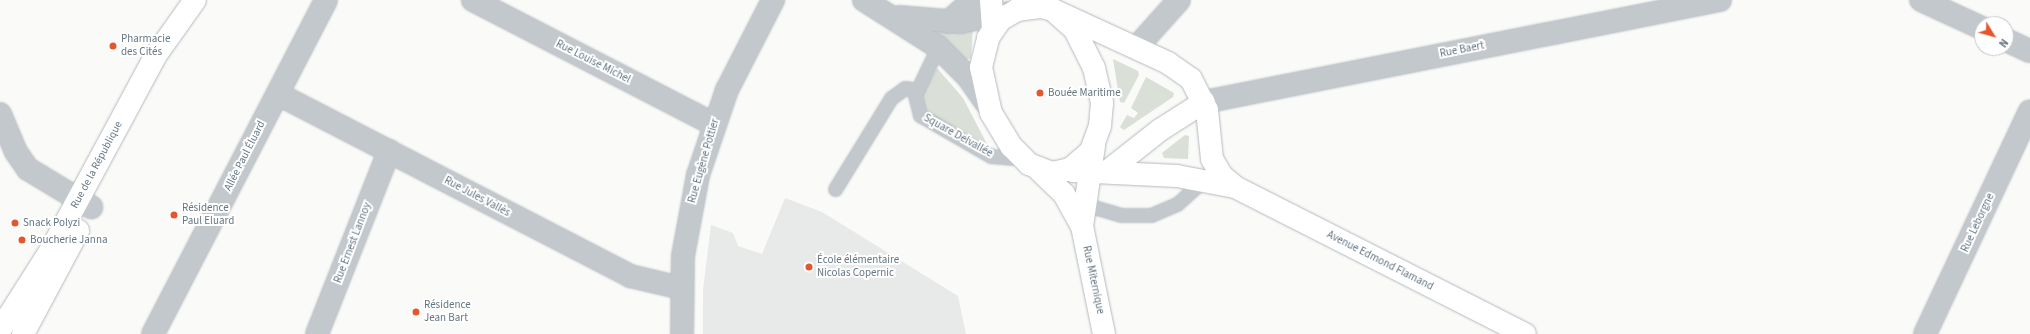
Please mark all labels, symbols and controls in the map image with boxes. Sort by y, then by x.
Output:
north arrow [1974,16,2014,56]
place label: Pharmacie des Cités [121,33,170,59]
text: N [1995,35,2011,50]
street label: Rue Louise Michel [553,38,633,86]
street label: Rue Baert [1439,39,1485,61]
marker: Pharmacie des Cités [108,41,118,51]
place label: Bouée Maritime [1048,86,1121,100]
marker: Bouée Maritime [1035,88,1045,98]
street label: Square Delvallée [921,112,995,160]
street label: Rue Eugène Pottier [686,117,722,205]
street label: Rue de la République [68,119,126,211]
street label: Allée Paul Éluard [222,119,268,193]
street label: Rue Jules Vallès [442,174,512,220]
street label: Rue Leborgne [1959,192,1997,254]
street label: Rue Ernest Lannoy [332,201,374,285]
place label: Résidence Paul Eluard [182,202,234,228]
marker: Résidence Paul Eluard [169,210,179,220]
place label: Snack Polyzi [23,216,80,230]
marker: Snack Polyzi [10,218,20,228]
street label: Avenue Edmond Flamand [1324,228,1436,294]
place label: Boucherie Janna [30,233,107,247]
marker: Boucherie Janna [17,235,27,245]
street label: Rue Miternique [1079,245,1107,315]
place label: École élémentaire Nicolas Copernic [817,254,899,280]
marker: École élémentaire Nicolas Copernic [804,262,814,272]
place label: Résidence Jean Bart [424,299,471,325]
marker: Résidence Jean Bart [411,307,421,317]

